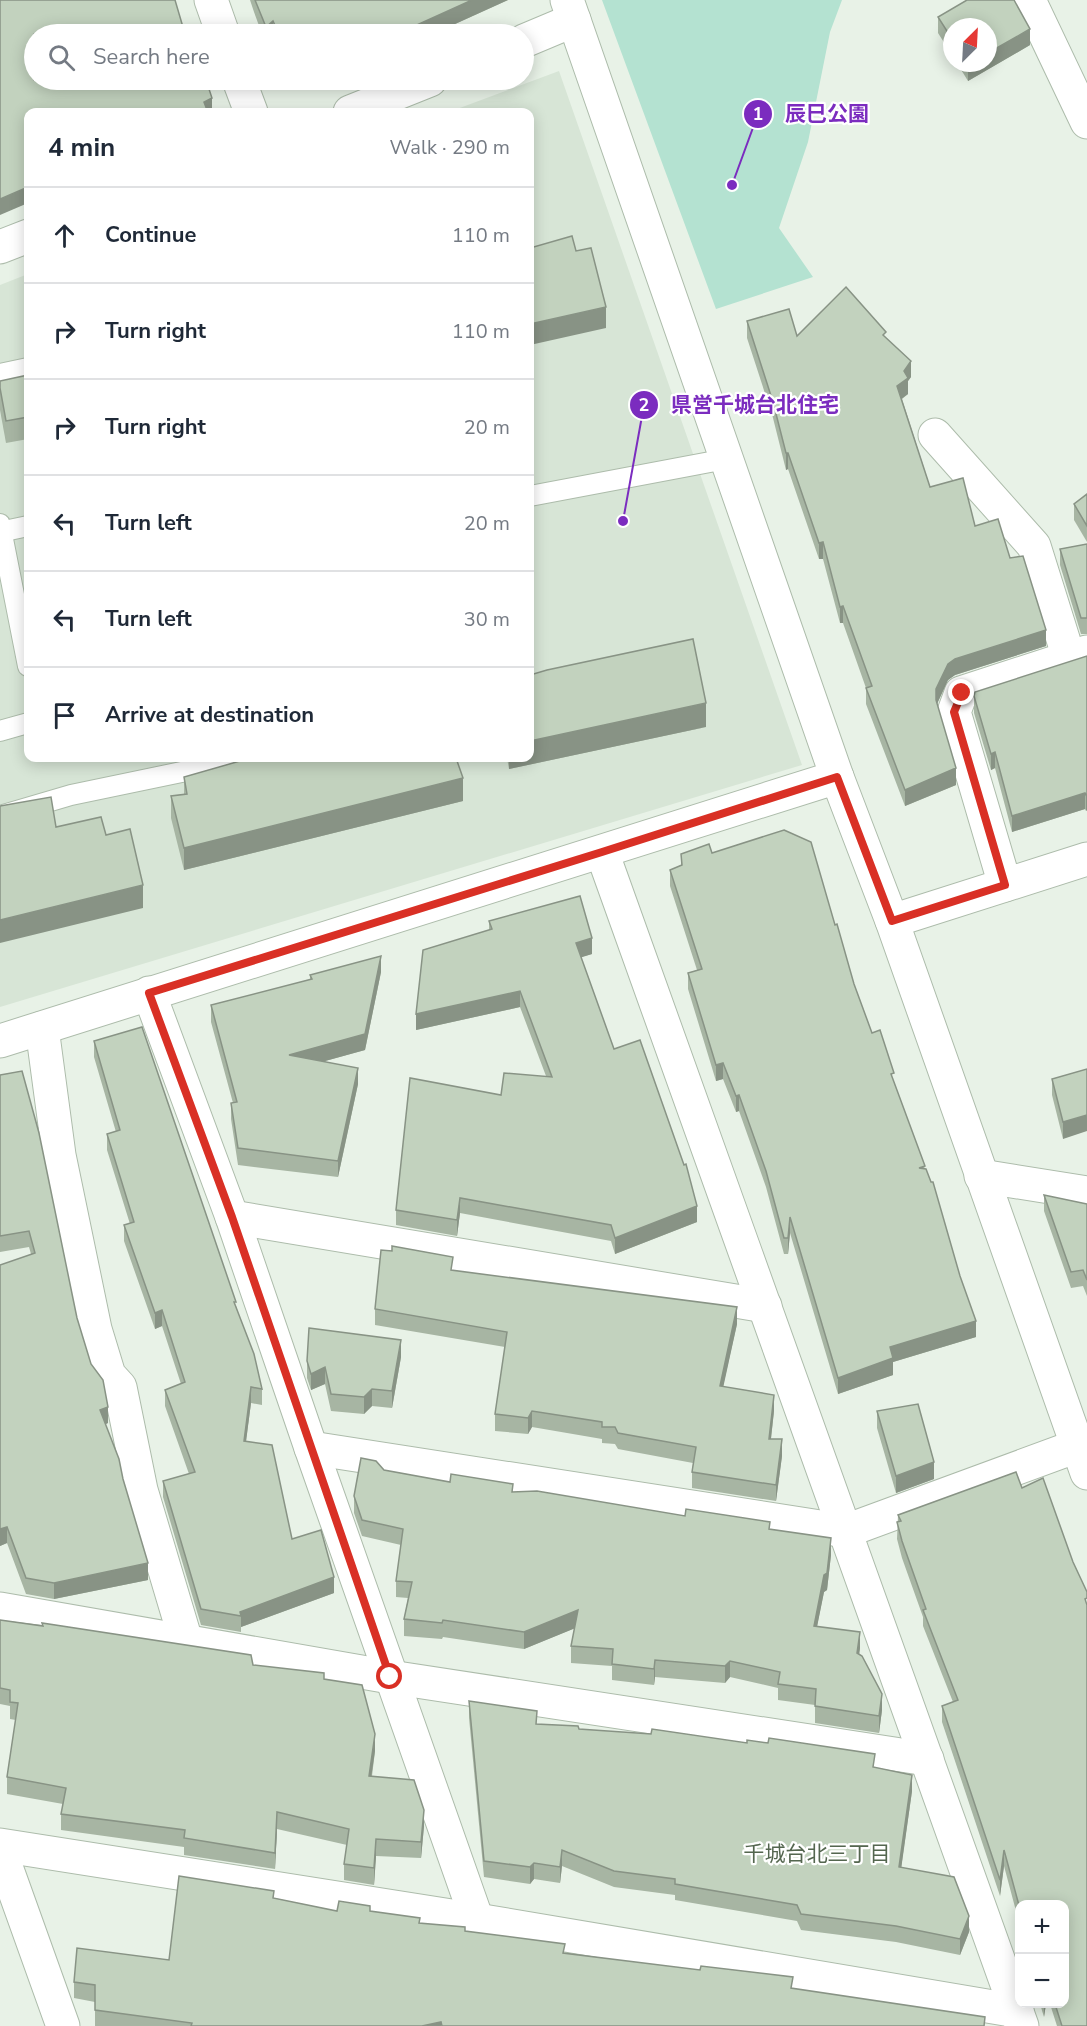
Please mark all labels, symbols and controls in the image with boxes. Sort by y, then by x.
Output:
north arrow [943,18,997,72]
search box [24,24,534,90]
icon: search [45,41,78,74]
text: Search here [93,42,210,72]
callout: 辰巳公園 [743,94,881,133]
text: 辰巳公園 [785,100,869,128]
text: 1 [753,102,763,126]
text: 4 min [48,130,115,165]
text: Walk · 290 m [390,134,510,161]
icon: ahead [48,219,81,252]
text: Continue [105,220,196,250]
text: 110 m [452,222,510,249]
icon: right [48,315,81,348]
text: Turn right [105,316,206,346]
text: 110 m [452,318,510,345]
callout: 県営千城台北住宅 [629,385,851,424]
text: 県営千城台北住宅 [671,391,839,419]
text: 2 [639,393,649,417]
icon: right [48,411,81,444]
text: Turn right [105,412,206,442]
text: 20 m [464,414,510,441]
icon: left [48,507,81,540]
text: Turn left [105,508,192,538]
text: 20 m [464,510,510,537]
icon: left [48,603,81,636]
text: Turn left [105,604,192,634]
text: 30 m [464,606,510,633]
route end [948,679,974,705]
icon: arrive [48,699,81,732]
text: Arrive at destination [105,700,314,730]
route start [376,1663,402,1689]
district label: 千城台北三丁目 [744,1840,891,1868]
map controls [1015,1900,1069,2008]
button: + [1015,1900,1069,1954]
button: − [1015,1954,1069,2008]

